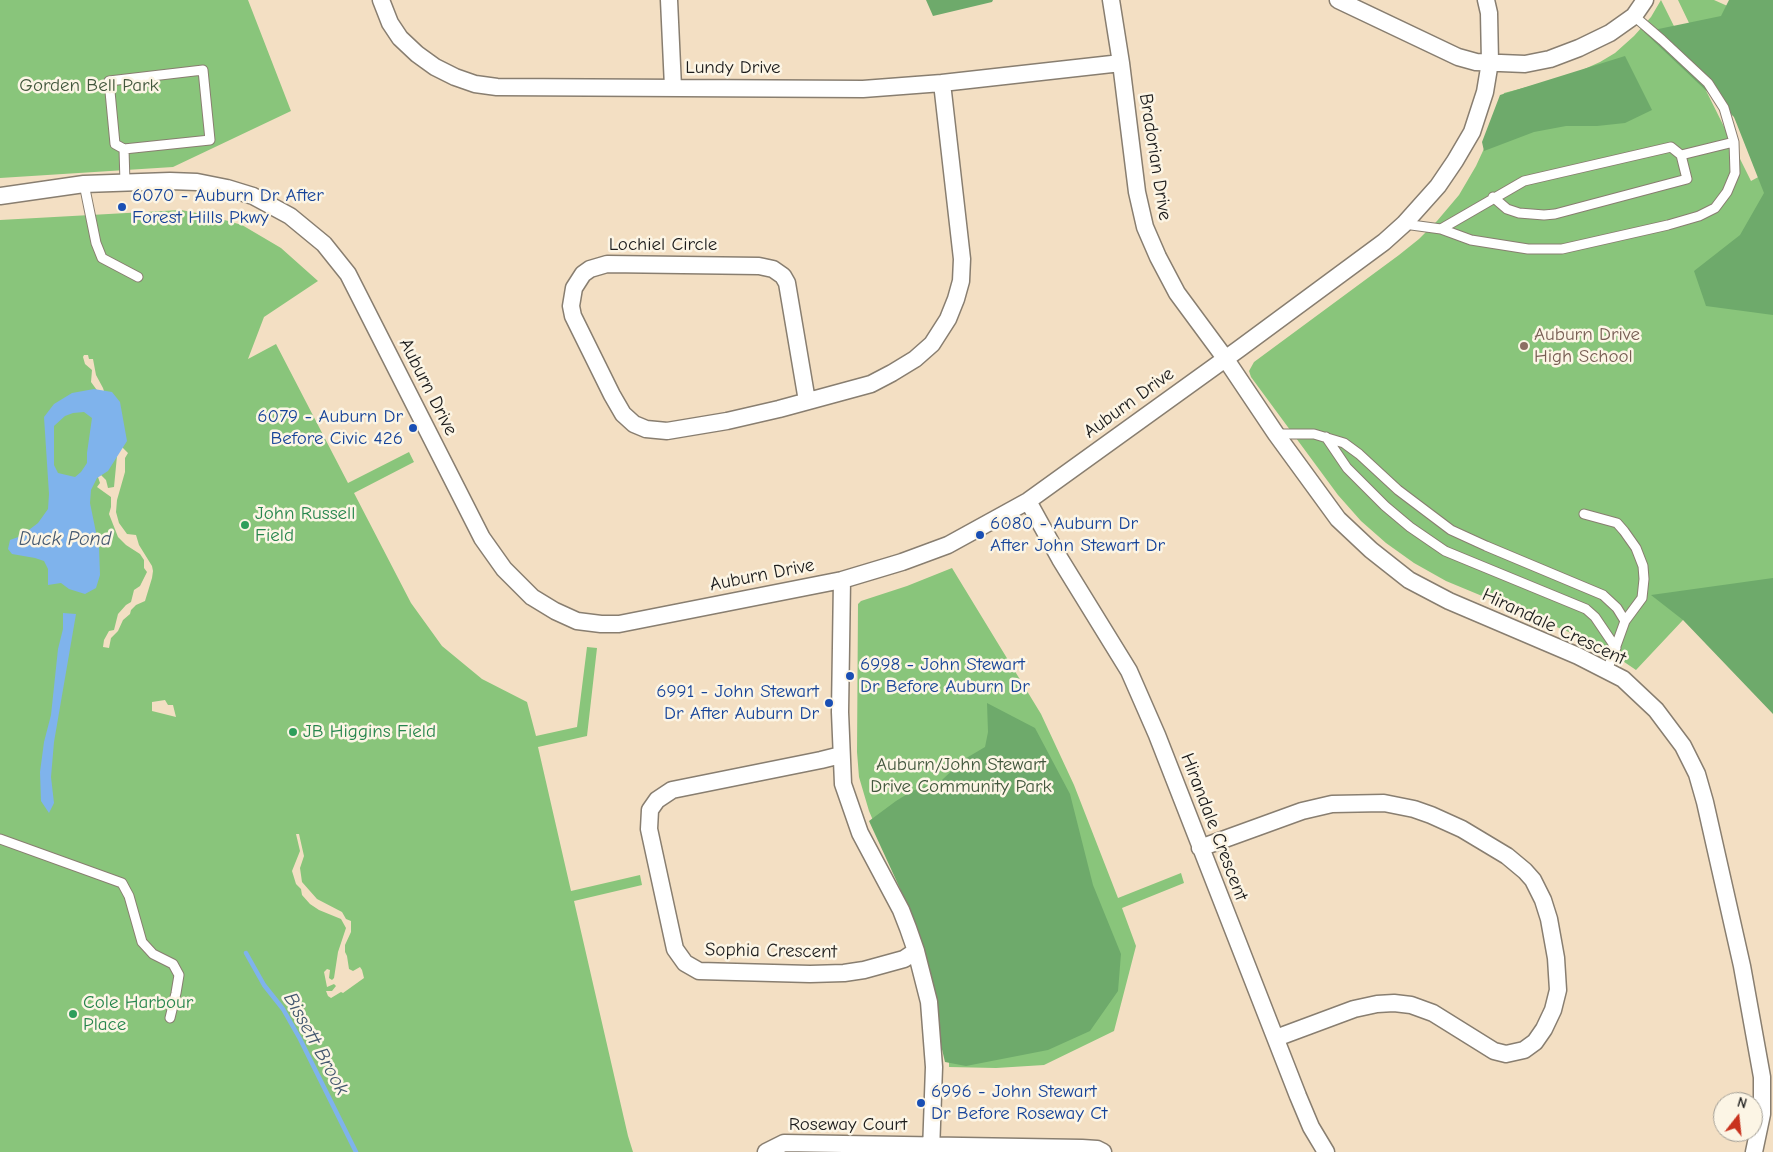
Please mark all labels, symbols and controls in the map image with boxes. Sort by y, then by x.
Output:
street label: Lundy Drive [685,57,781,79]
park label: Gorden Bell Park [19,75,159,97]
street label: Bradorian Drive [1134,92,1176,222]
place label: 6070 - Auburn Dr After Forest Hills Pkwy [132,185,324,229]
marker: 6070 - Auburn Dr After Forest Hills Pkwy [116,201,128,213]
street label: Lochiel Circle [609,234,717,256]
place label: Auburn Drive High School [1534,324,1640,368]
street label: Auburn Drive [394,335,462,439]
marker: Auburn Drive High School [1518,340,1530,352]
street label: Auburn Drive [1079,363,1179,443]
place label: 6079 - Auburn Dr Before Civic 426 [257,406,403,450]
marker: 6079 - Auburn Dr Before Civic 426 [407,422,419,434]
place label: John Russell Field [255,503,355,547]
place label: 6080 - Auburn Dr After John Stewart Dr [990,513,1165,557]
marker: John Russell Field [239,519,251,531]
water label: Duck Pond [19,527,111,551]
marker: 6080 - Auburn Dr After John Stewart Dr [974,529,986,541]
street label: Auburn Drive [708,554,816,596]
street label: Hirandale Crescent [1478,584,1630,670]
place label: 6998 - John Stewart Dr Before Auburn Dr [860,654,1030,698]
marker: 6998 - John Stewart Dr Before Auburn Dr [844,670,856,682]
place label: 6991 - John Stewart Dr After Auburn Dr [656,681,819,725]
marker: 6991 - John Stewart Dr After Auburn Dr [823,697,835,709]
place label: JB Higgins Field [303,721,436,743]
marker: JB Higgins Field [287,726,299,738]
street label: Hirandale Crescent [1175,750,1253,904]
park label: Auburn/John Stewart Drive Community Park [870,754,1052,798]
street label: Sophia Crescent [705,938,837,964]
water label: Bissett Brook [278,989,354,1099]
place label: Cole Harbour Place [83,992,193,1036]
marker: Cole Harbour Place [67,1008,79,1020]
place label: 6996 - John Stewart Dr Before Roseway Ct [931,1081,1107,1125]
north arrow [1713,1092,1763,1142]
text: N [1735,1094,1749,1112]
marker: 6996 - John Stewart Dr Before Roseway Ct [915,1097,927,1109]
street label: Roseway Court [789,1114,907,1136]

